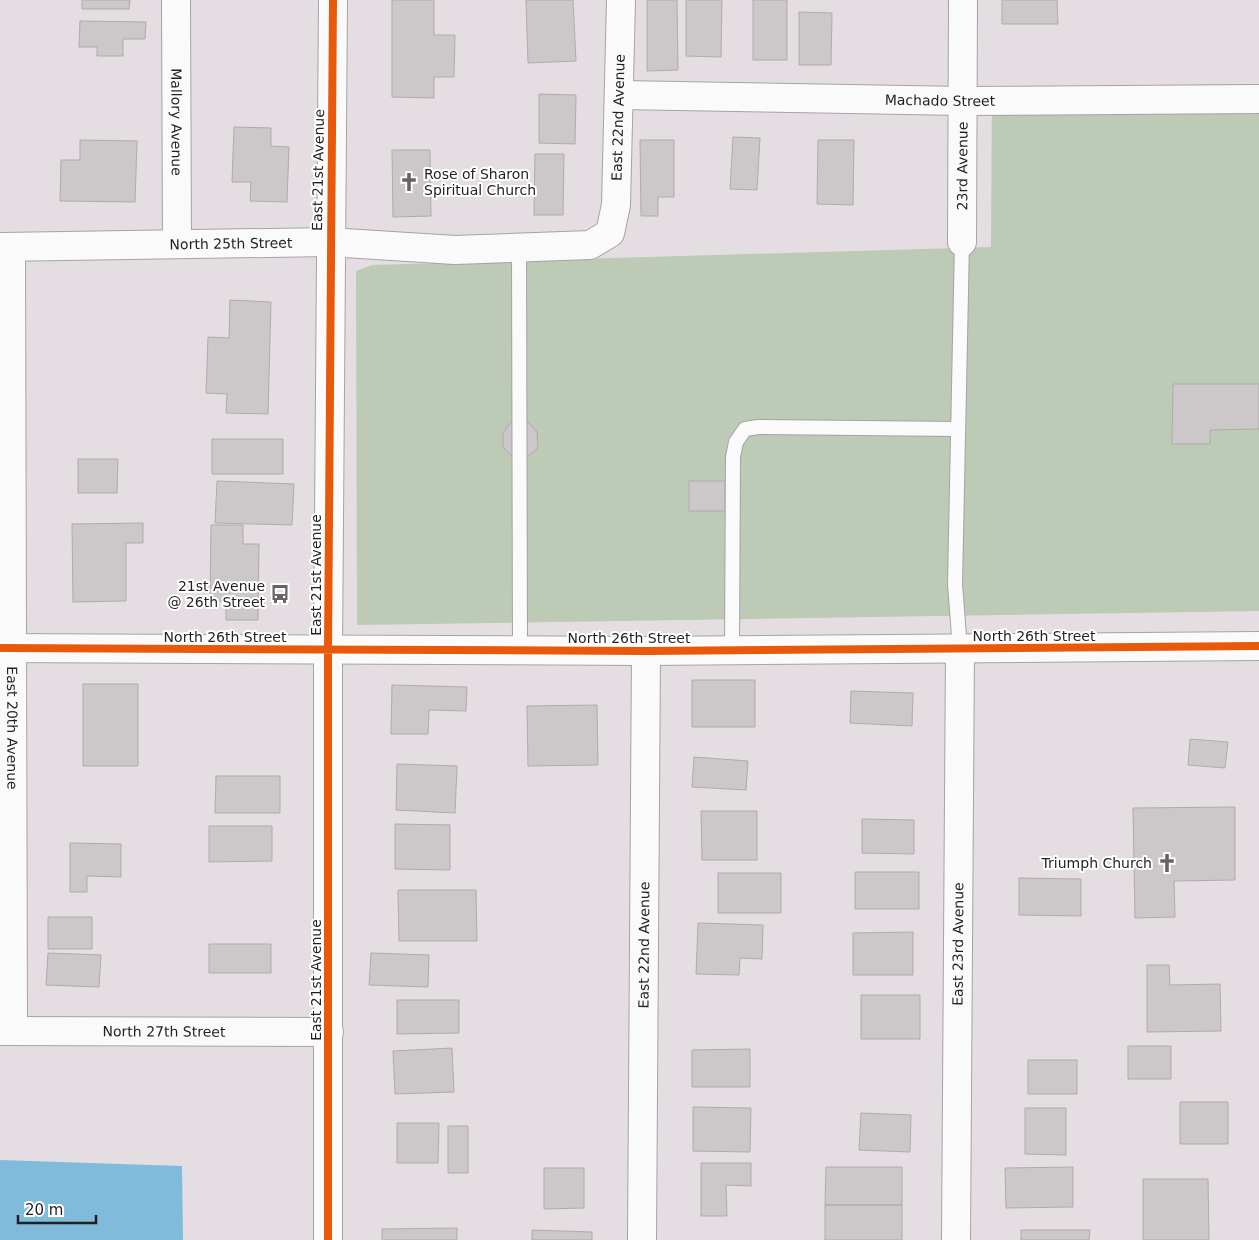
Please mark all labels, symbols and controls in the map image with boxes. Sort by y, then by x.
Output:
street label: East 22nd Avenue [609,54,628,181]
street label: Mallory Avenue [168,68,185,176]
street label: Machado Street [885,92,996,109]
street label: East 21st Avenue [309,109,327,231]
street label: 23rd Avenue [954,122,970,210]
place label: Rose of Sharon Spiritual Church [424,166,536,198]
church icon: Rose of Sharon Spiritual Church [398,171,420,193]
street label: North 25th Street [169,235,293,252]
street label: East 21st Avenue [308,514,324,636]
place label: 21st Avenue @ 26th Street [167,578,266,610]
bus stop icon: 21st Avenue @ 26th Street [269,583,291,605]
street label: North 26th Street [973,628,1096,644]
street label: North 26th Street [164,629,287,645]
street label: North 26th Street [568,630,691,646]
street label: East 20th Avenue [4,666,20,790]
church icon: Triumph Church [1156,852,1178,874]
place label: Triumph Church [1041,855,1152,871]
street label: East 22nd Avenue [636,882,652,1008]
street label: East 23rd Avenue [950,882,966,1006]
street label: East 21st Avenue [308,919,324,1041]
street label: North 27th Street [103,1023,226,1040]
scale bar [18,1192,95,1224]
text: 20 m [25,1201,63,1219]

